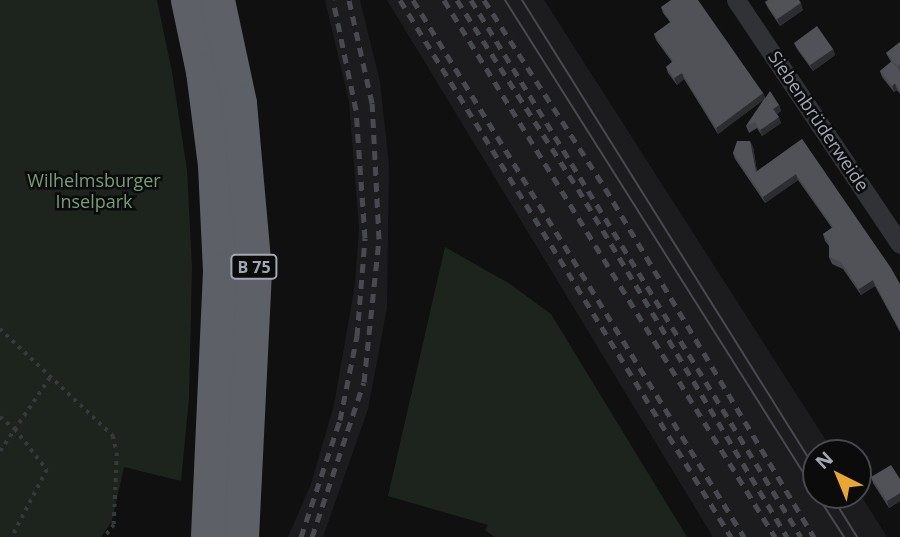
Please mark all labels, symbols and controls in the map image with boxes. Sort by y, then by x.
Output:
street label: Siebenbrüderweide [764,47,874,195]
park label: Wilhelmsburger Inselpark [27,170,161,212]
road number: B 75 [230,255,278,280]
north arrow [802,439,872,509]
text: N [810,445,839,475]

